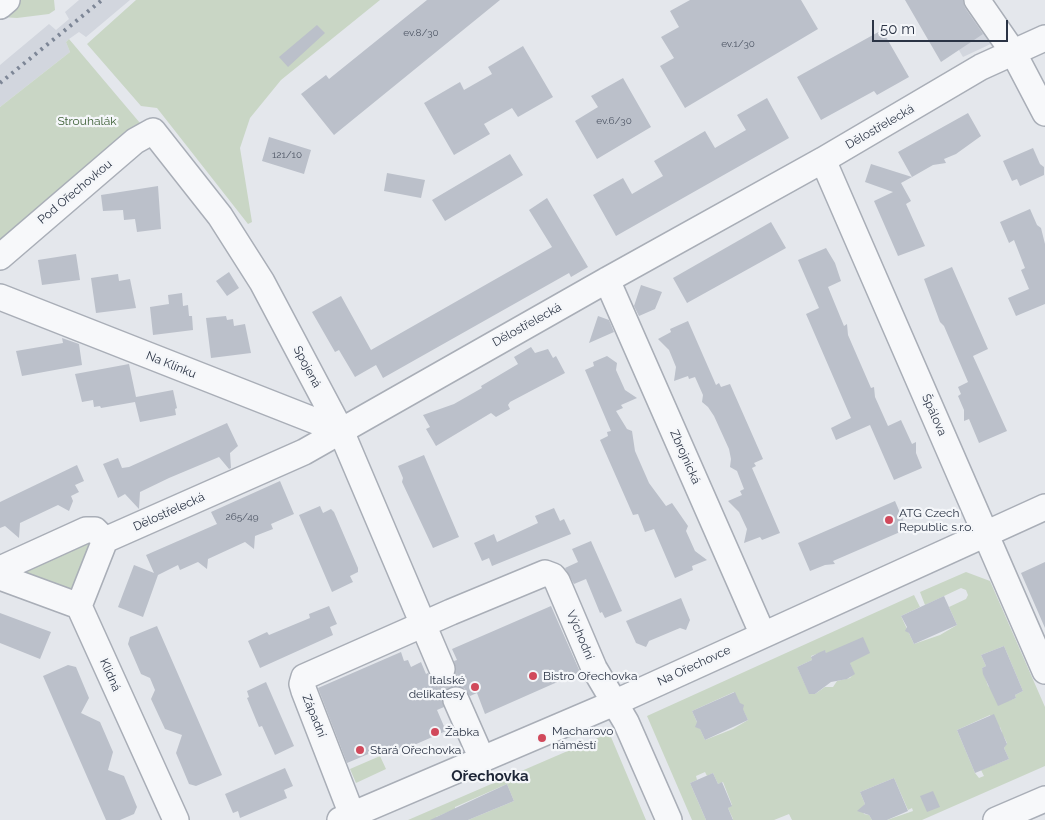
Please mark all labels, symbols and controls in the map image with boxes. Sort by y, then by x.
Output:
scale bar [875,10,1011,42]
text: 50 m [880,20,915,38]
house number: ev.8/30 [403,27,439,39]
house number: ev.1/30 [721,38,755,50]
street label: Dělostřelecká [843,102,917,152]
park label: Strouhalák [57,114,117,128]
house number: ev.6/30 [596,115,632,127]
house number: 121/10 [272,149,302,161]
street label: Pod Ořechovkou [35,157,115,227]
street label: Dělostřelecká [490,300,564,350]
street label: Spojená [290,344,324,390]
street label: Na Klínku [144,348,198,382]
street label: Špálova [918,392,950,438]
street label: Zbrojnická [667,428,703,486]
street label: Dělostřelecká [131,490,207,534]
place label: ATG Czech Republic s.r.o. [899,506,973,534]
house number: 265/49 [225,511,259,523]
marker: ATG Czech Republic s.r.o. [883,514,895,526]
street label: Východní [563,608,597,662]
street label: Na Ořechovce [655,643,733,689]
street label: Klidná [96,656,124,694]
place label: Bistro Ořechovka [543,669,637,683]
marker: Bistro Ořechovka [527,670,539,682]
place label: Italské delikatesy [409,673,465,701]
marker: Italské delikatesy [469,681,481,693]
street label: Západní [299,692,329,740]
place label: Macharovo náměstí [552,724,613,752]
place label: Žabka [445,725,479,739]
marker: Žabka [429,726,441,738]
marker: Macharovo náměstí [536,732,548,744]
place label: Stará Ořechovka [370,743,461,757]
marker: Stará Ořechovka [354,744,366,756]
district label: Ořechovka [451,767,529,785]

